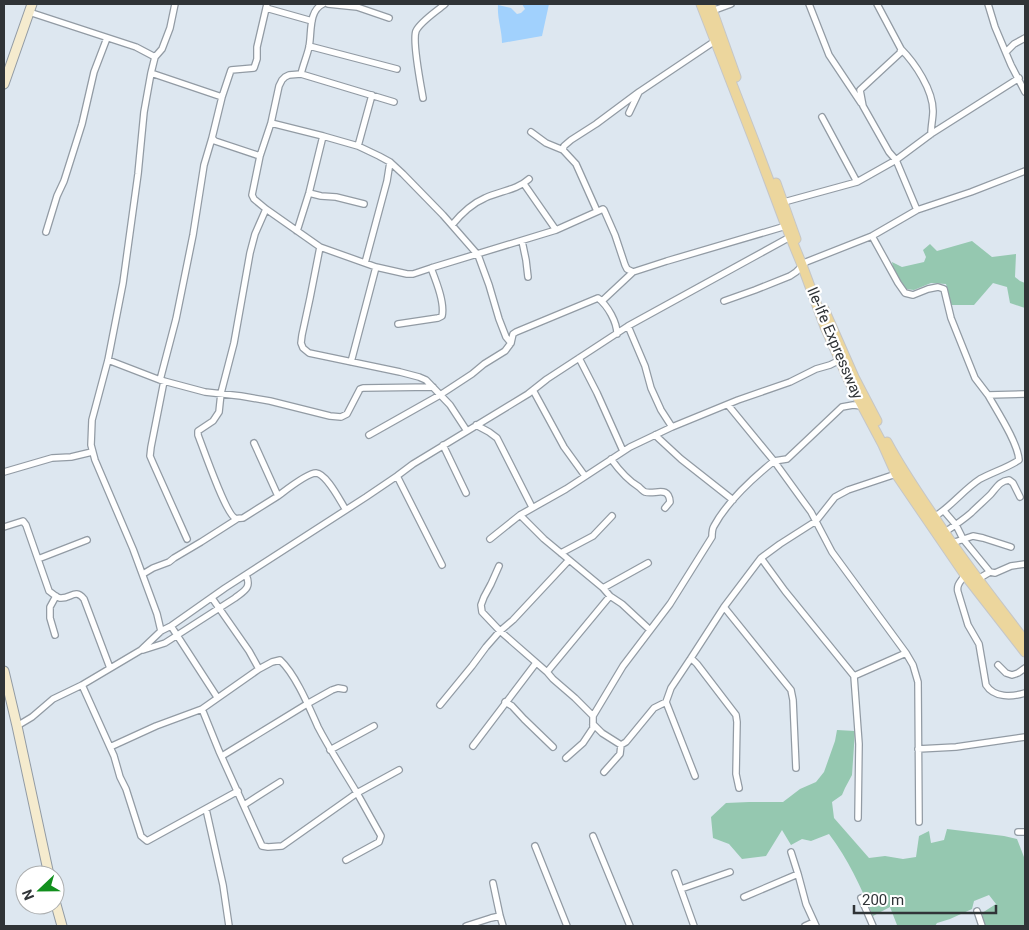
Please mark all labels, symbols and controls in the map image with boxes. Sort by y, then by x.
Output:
street label: Ile-Ife Expressway [803,284,867,402]
north arrow [15,865,65,915]
scale bar [854,882,996,914]
text: N [19,887,37,902]
text: 200 m [862,891,904,909]

